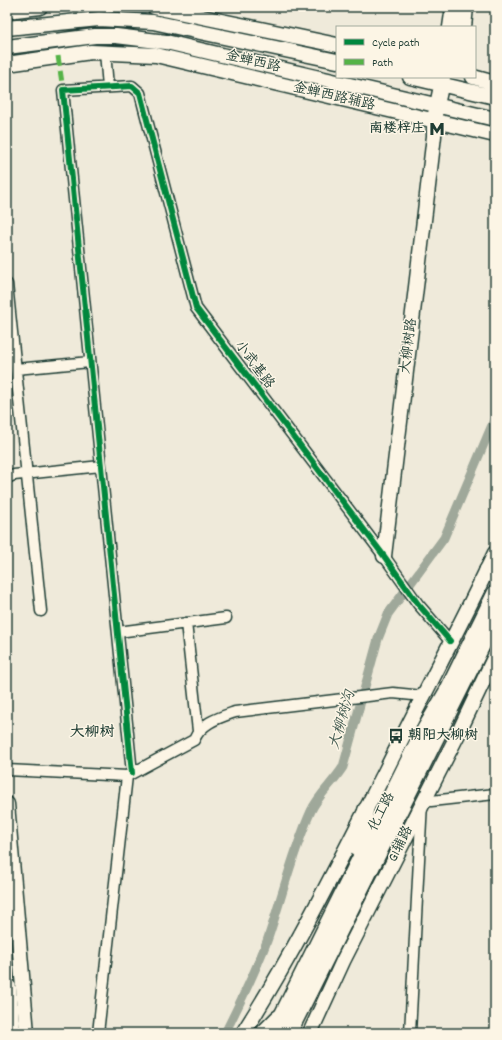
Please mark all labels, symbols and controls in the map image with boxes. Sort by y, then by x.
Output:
legend [336,26,476,78]
text: Cycle path [372,35,420,52]
street label: 金蝉西路 [223,46,283,78]
text: Path [372,55,393,72]
street label: 金蝉西路辅路 [291,78,377,116]
place label: 南楼梓庄 [369,119,425,139]
metro station icon: 南楼梓庄 [428,120,446,138]
street label: 大柳树路 [396,317,422,375]
street label: 小武基路 [229,337,279,393]
water label: 大柳树沟 [324,686,362,752]
district label: 大柳树 [69,722,115,744]
place label: 朝阳大柳树 [408,726,478,746]
bus stop icon: 朝阳大柳树 [387,727,405,745]
street label: 化工路 [364,789,400,835]
street label: G1辅路 [384,822,418,866]

